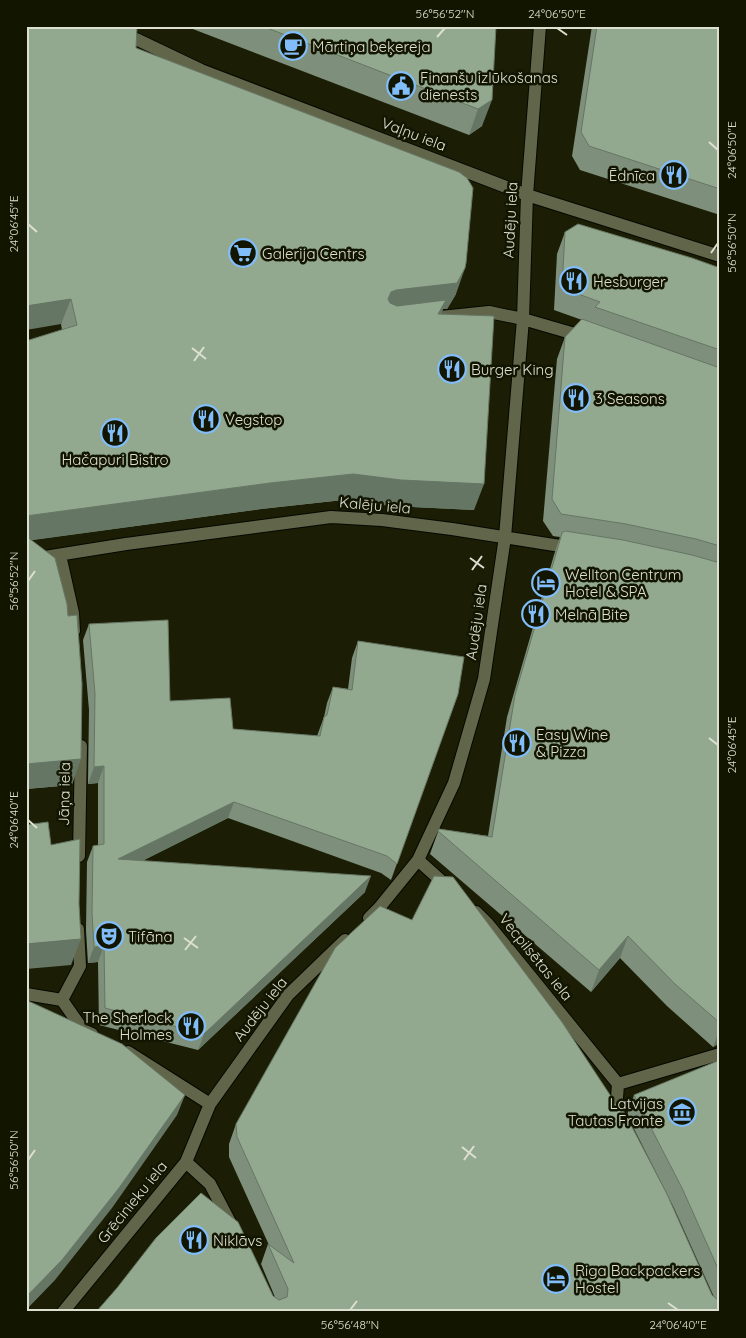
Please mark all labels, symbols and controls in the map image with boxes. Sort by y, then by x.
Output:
text: 56°56'52"N [416,6,474,21]
text: 24°06'50"E [528,6,586,21]
cafe icon: Mārtiņa beķereja [278,31,308,61]
place label: Mārtiņa beķereja [312,37,431,56]
place label: Finanšu izlūkošanas dienests [420,68,558,104]
public building icon: Finanšu izlūkošanas dienests [386,71,416,101]
street label: Vaļņu iela [379,113,449,155]
text: 24°06'50"E [724,121,739,179]
restaurant icon: Ēdnīca [659,160,689,190]
place label: Ēdnīca [609,166,655,185]
street label: Audēju iela [499,181,521,259]
text: 24°06'45"E [6,195,21,253]
text: 56°56'50"N [724,213,739,273]
supermarket icon: Galerija Centrs [228,238,258,268]
place label: Galerija Centrs [262,244,365,263]
restaurant icon: Hesburger [559,266,589,296]
place label: Hesburger [593,272,666,291]
restaurant icon: Burger King [437,354,467,384]
place label: Burger King [471,360,554,379]
restaurant icon: 3 Seasons [561,383,591,413]
place label: 3 Seasons [595,389,665,408]
restaurant icon: Vegstop [191,404,221,434]
place label: Vegstop [225,410,282,429]
restaurant icon: Hačapuri Bistro [100,418,130,448]
place label: Hačapuri Bistro [61,450,169,469]
street label: Kalēju iela [338,492,412,518]
text: 56°56'52"N [6,552,21,610]
place label: Wellton Centrum Hotel & SPA [565,565,681,601]
hotel icon: Wellton Centrum Hotel & SPA [531,568,561,598]
street label: Audēju iela [461,583,491,661]
restaurant icon: Melnā Bite [521,599,551,629]
place label: Melnā Bite [555,605,628,624]
text: 24°06'45"E [724,716,739,774]
place label: Easy Wine & Pizza [536,725,608,761]
restaurant icon: Easy Wine & Pizza [502,728,532,758]
street label: Jāņa iela [54,762,74,826]
text: 24°06'40"E [6,791,21,849]
street label: Vecpilsētas iela [495,910,577,1004]
theatre icon: Tifāna [94,921,124,951]
place label: Tifāna [128,927,173,946]
street label: Audēju iela [229,973,291,1045]
place label: The Sherlock Holmes [82,1008,172,1044]
restaurant icon: The Sherlock Holmes [176,1011,206,1041]
place label: Latvijas Tautas Fronte [568,1094,663,1130]
museum icon: Latvijas Tautas Fronte [667,1097,697,1127]
text: 56°56'50"N [6,1130,21,1190]
street label: Grēcinieku iela [93,1157,171,1247]
restaurant icon: Niklāvs [179,1225,209,1255]
place label: Niklāvs [213,1231,262,1250]
place label: Riga Backpackers Hostel [575,1261,700,1297]
hotel icon: Riga Backpackers Hostel [541,1264,571,1294]
text: 56°56'48"N [321,1317,379,1332]
text: 24°06'40"E [649,1317,707,1332]

